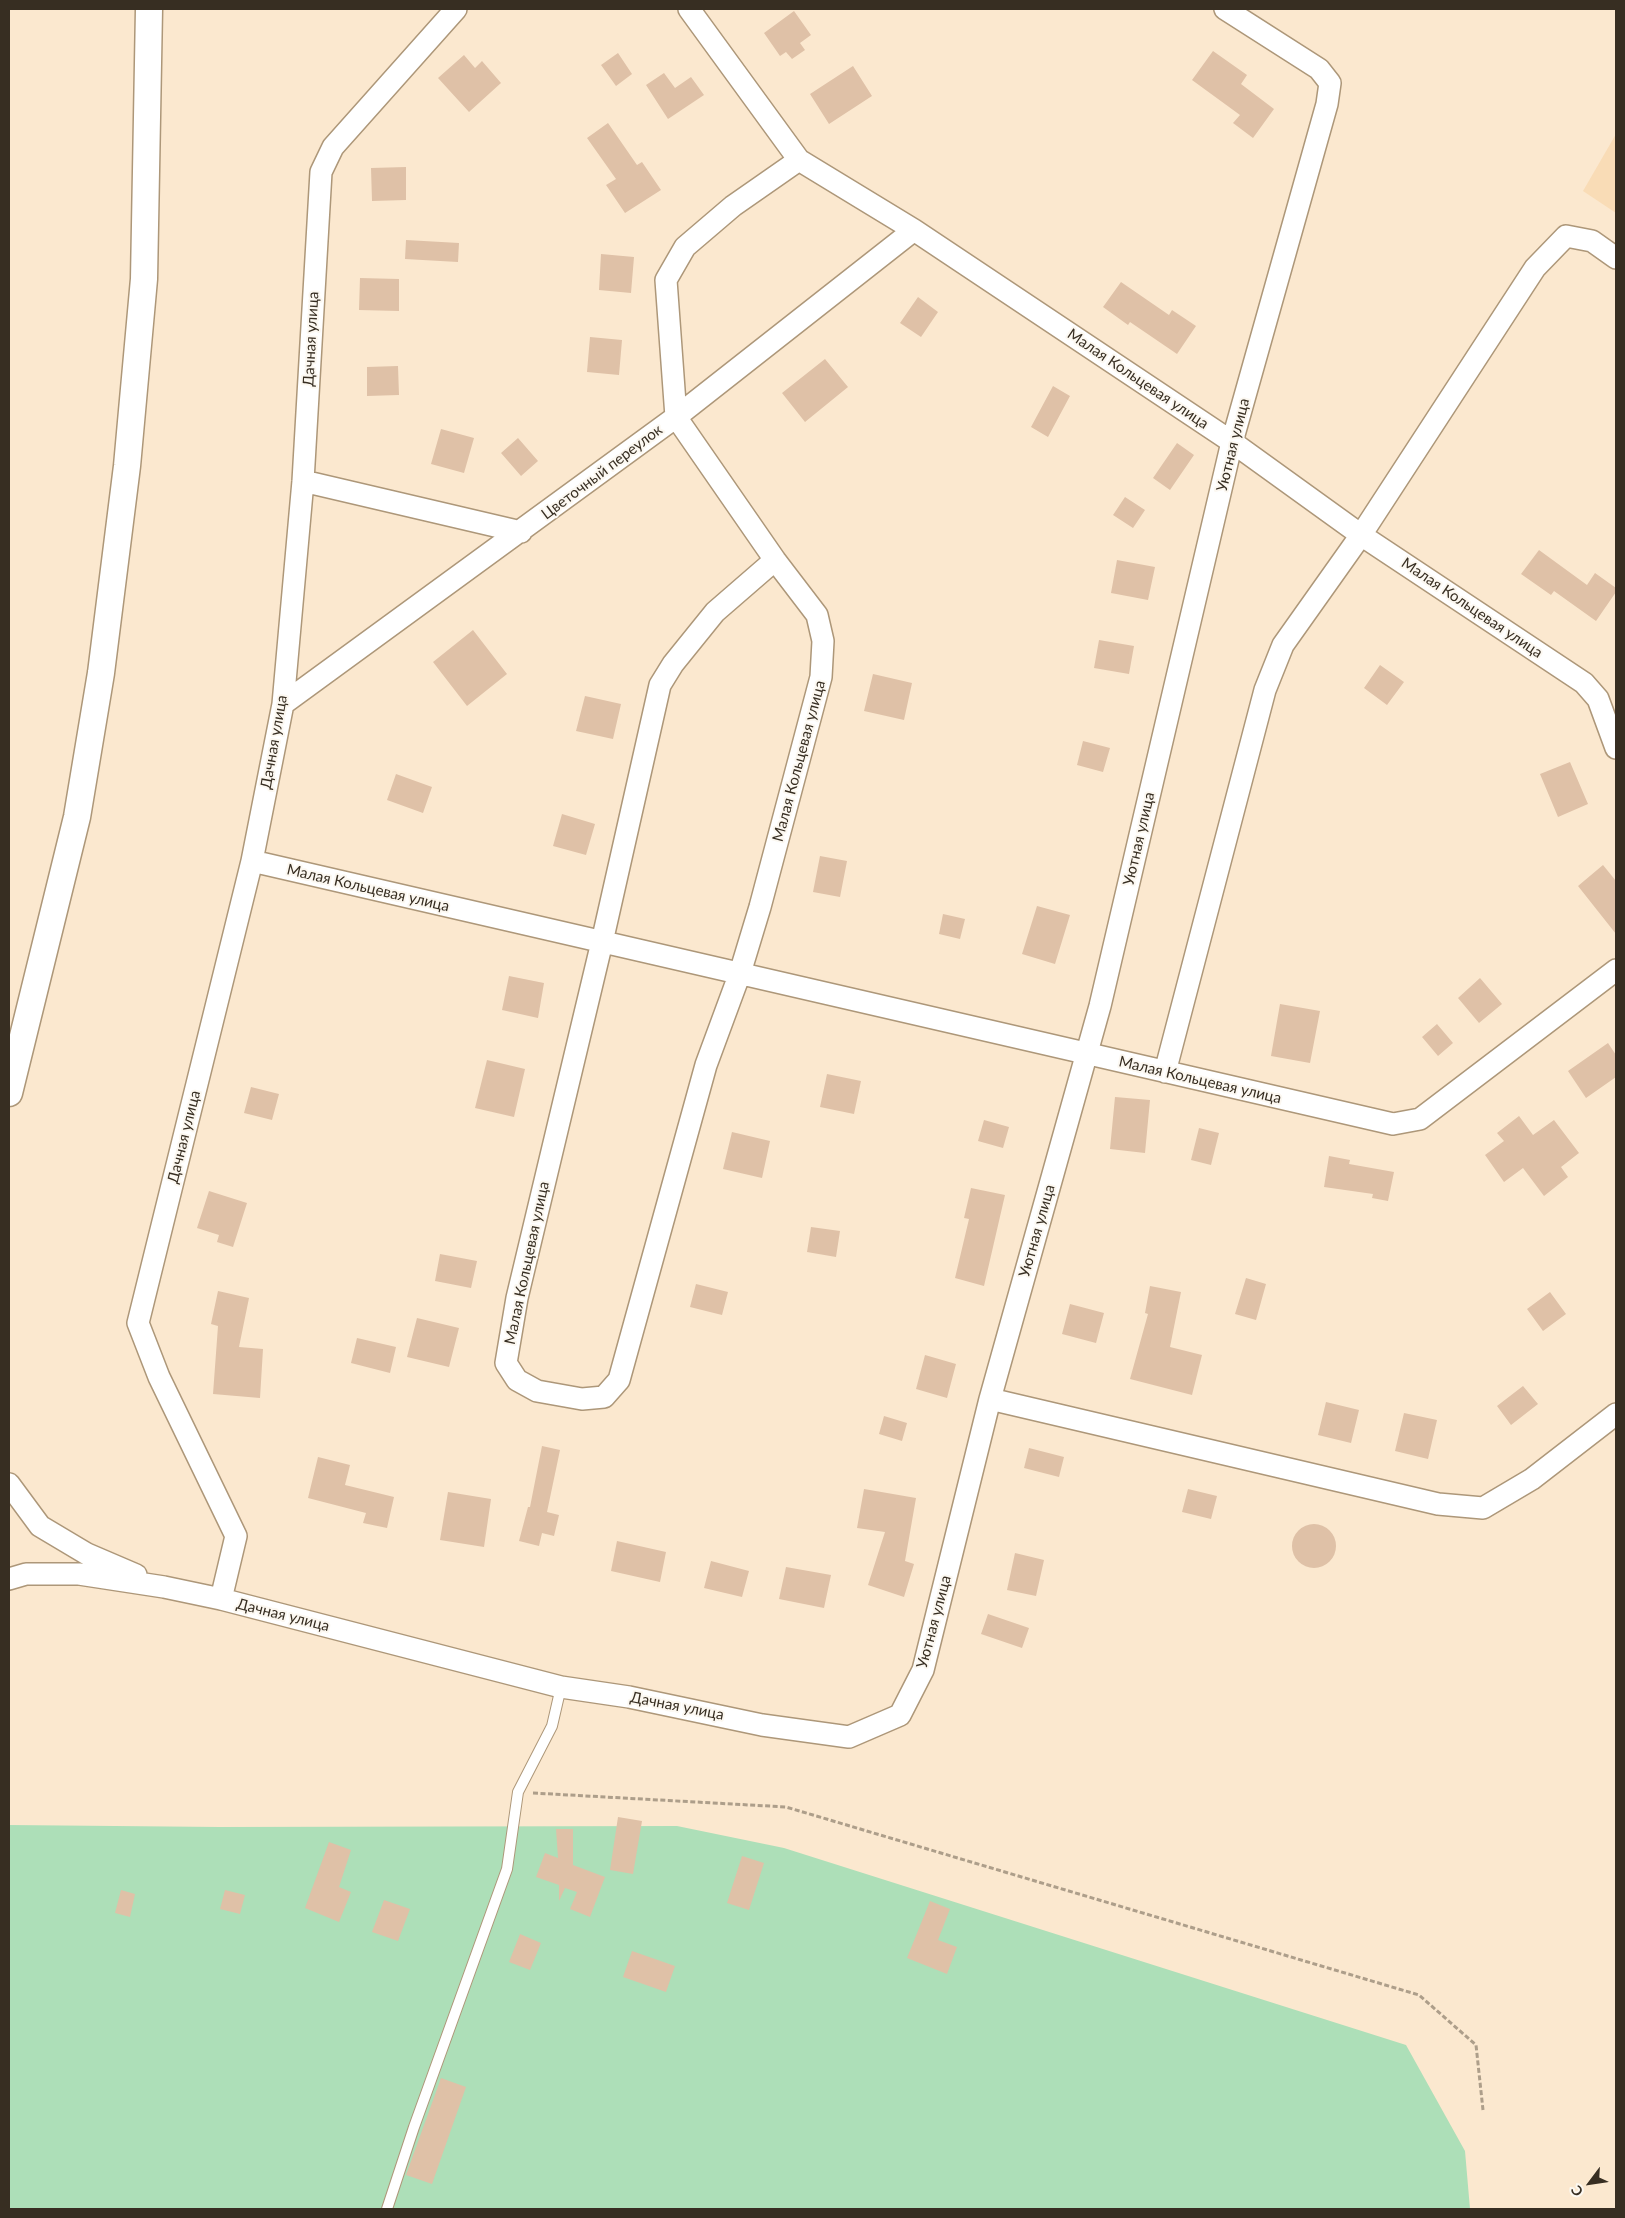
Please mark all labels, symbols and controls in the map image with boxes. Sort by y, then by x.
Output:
street label: Дачная улица [300,291,322,387]
street label: Малая Кольцевая улица [1064,325,1212,433]
street label: Уютная улица [1213,396,1253,494]
street label: Цветочный переулок [538,421,666,523]
street label: Малая Кольцевая улица [1398,554,1546,662]
street label: Малая Кольцевая улица [769,678,829,844]
street label: Дачная улица [257,694,291,790]
street label: Уютная улица [1119,790,1159,888]
street label: Малая Кольцевая улица [285,861,451,915]
street label: Малая Кольцевая улица [1117,1053,1283,1107]
street label: Дачная улица [164,1089,204,1185]
street label: Малая Кольцевая улица [501,1180,553,1346]
street label: Уютная улица [1015,1183,1059,1279]
street label: Уютная улица [913,1574,955,1670]
street label: Дачная улица [235,1595,331,1635]
street label: Дачная улица [629,1688,725,1724]
north arrow [1565,2158,1615,2208]
text: С [1567,2183,1586,2199]

